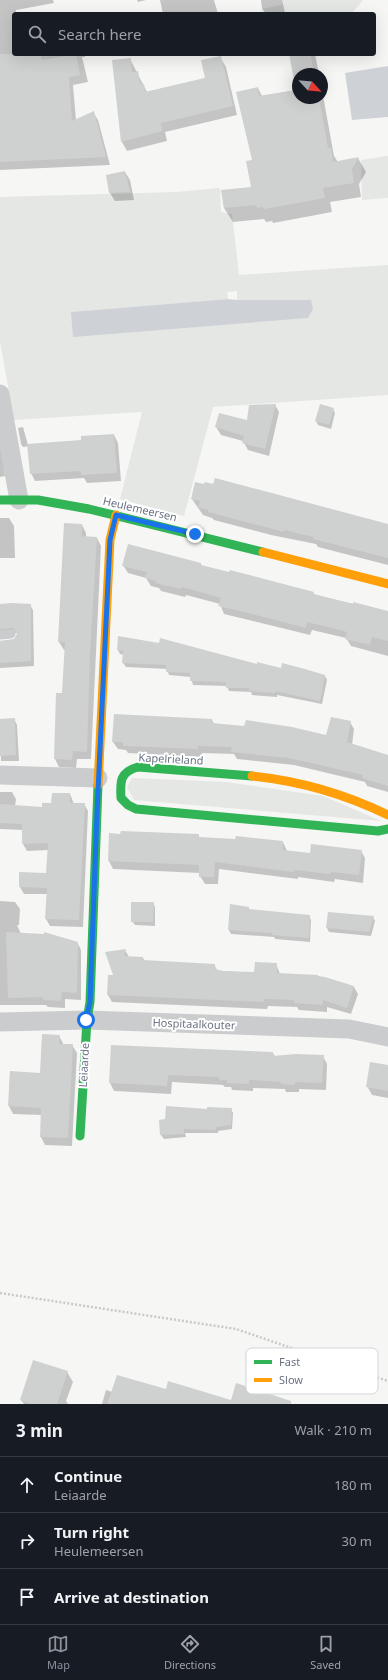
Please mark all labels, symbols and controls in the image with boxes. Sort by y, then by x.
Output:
search box [12,12,376,56]
icon: search [26,23,48,45]
text: Search here [58,24,141,44]
north arrow [292,68,328,104]
street label: Heulemeersen [102,493,179,524]
route end [186,525,204,543]
street label: Kapelrieland [138,749,204,768]
route start [77,1011,95,1029]
street label: Hospitaalkouter [152,1015,236,1032]
street label: Leiaarde [75,1042,92,1088]
legend [246,1348,378,1394]
text: Fast [279,1354,300,1369]
text: Slow [279,1372,303,1387]
text: 3 min [16,1419,63,1442]
text: Walk · 210 m [294,1421,372,1439]
text: Continue [54,1466,122,1486]
icon: ahead [16,1474,38,1496]
text: 180 m [334,1476,372,1494]
text: Leiaarde [54,1486,107,1504]
text: Turn right [54,1522,129,1542]
icon: right [16,1530,38,1552]
text: 30 m [342,1532,372,1550]
text: Heulemeersen [54,1542,143,1560]
icon: arrive [16,1586,38,1608]
text: Arrive at destination [54,1587,209,1607]
tab: Map [47,1633,70,1672]
tab: Directions [164,1633,216,1672]
tab: Saved [310,1633,341,1672]

